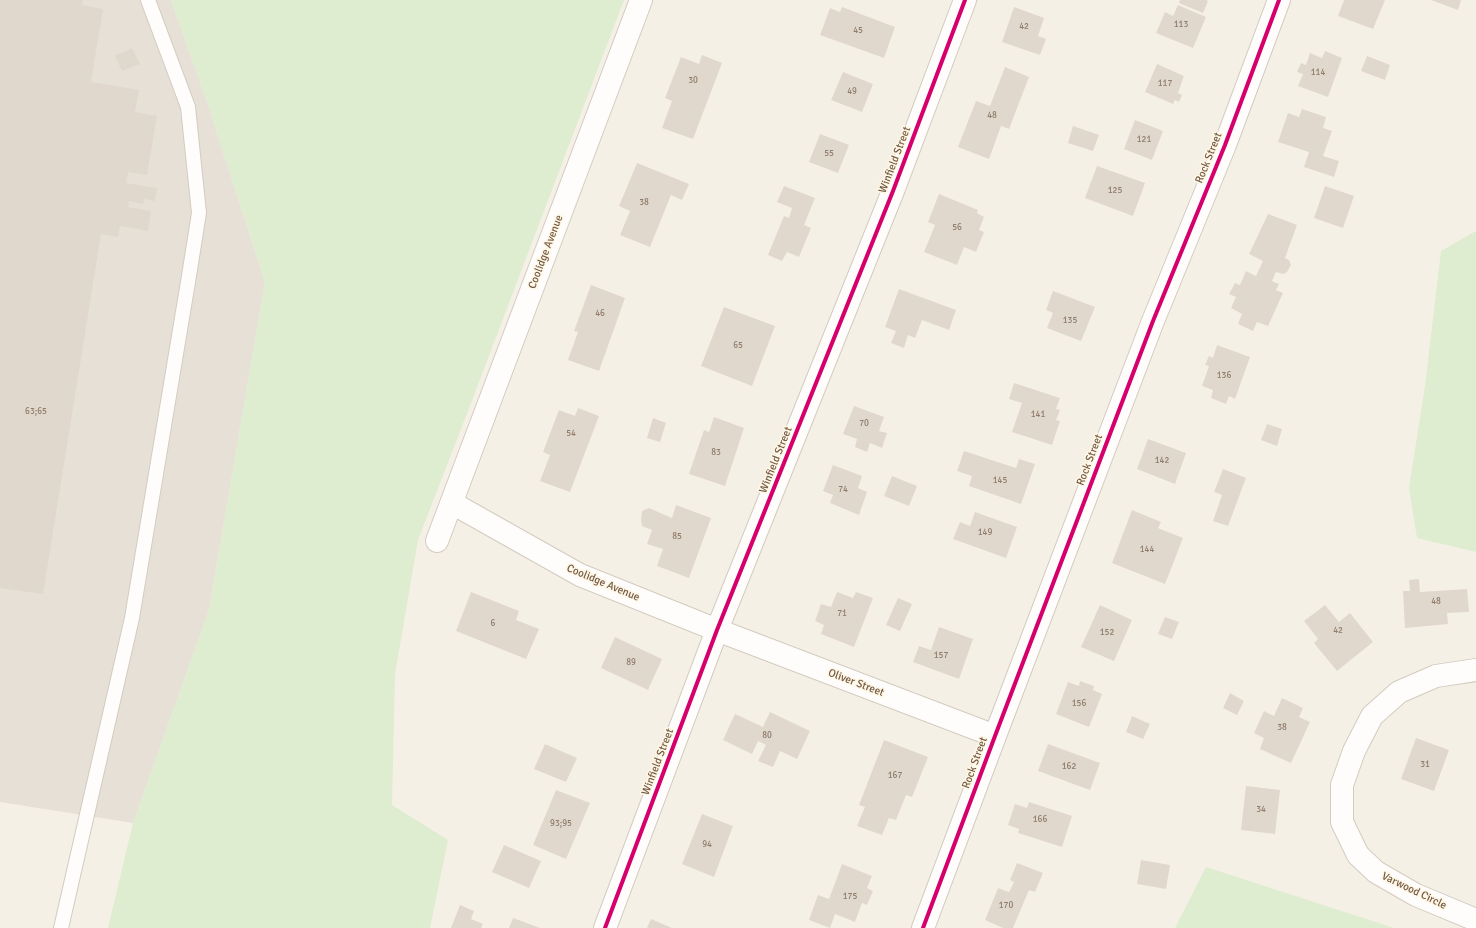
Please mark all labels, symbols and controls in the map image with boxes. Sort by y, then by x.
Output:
house number: 113 [1174,20,1188,30]
house number: 42 [1019,22,1029,32]
house number: 45 [853,26,863,36]
house number: 114 [1311,68,1325,78]
house number: 30 [688,76,698,86]
house number: 117 [1158,79,1172,89]
house number: 49 [847,87,857,97]
house number: 48 [987,111,997,121]
street label: Winfield Street [876,125,914,195]
street label: Rock Street [1193,131,1225,185]
house number: 121 [1137,135,1151,145]
house number: 55 [824,149,834,159]
house number: 125 [1108,186,1122,196]
house number: 38 [639,198,649,208]
street label: Coolidge Avenue [526,213,566,291]
house number: 56 [952,223,962,233]
house number: 46 [595,309,605,319]
house number: 135 [1063,316,1077,326]
house number: 65 [733,341,743,351]
house number: 136 [1217,371,1231,381]
house number: 63;65 [25,407,47,417]
house number: 141 [1031,410,1045,420]
house number: 70 [859,419,869,429]
street label: Winfield Street [757,425,795,495]
house number: 54 [566,429,576,439]
street label: Rock Street [1074,432,1106,488]
house number: 83 [711,448,721,458]
house number: 142 [1155,456,1169,466]
house number: 145 [993,476,1007,486]
house number: 74 [838,485,848,495]
house number: 149 [978,528,992,538]
house number: 85 [672,532,682,542]
house number: 144 [1140,545,1154,555]
street label: Coolidge Avenue [564,562,642,604]
house number: 48 [1431,597,1441,607]
house number: 71 [837,609,847,619]
house number: 6 [491,619,495,629]
house number: 42 [1333,626,1343,636]
house number: 152 [1100,628,1114,638]
house number: 157 [934,651,948,661]
house number: 89 [626,658,636,668]
street label: Oliver Street [826,666,886,700]
house number: 156 [1072,699,1086,709]
house number: 38 [1277,723,1287,733]
street label: Winfield Street [639,727,677,797]
house number: 80 [762,731,772,741]
street label: Rock Street [960,735,990,791]
house number: 31 [1420,760,1430,770]
house number: 162 [1062,762,1076,772]
house number: 167 [888,771,902,781]
house number: 34 [1256,805,1266,815]
house number: 166 [1033,815,1047,825]
house number: 93;95 [550,819,572,829]
house number: 94 [702,840,712,850]
street label: Varwood Circle [1379,870,1449,912]
house number: 175 [843,892,857,902]
house number: 170 [999,901,1013,911]

